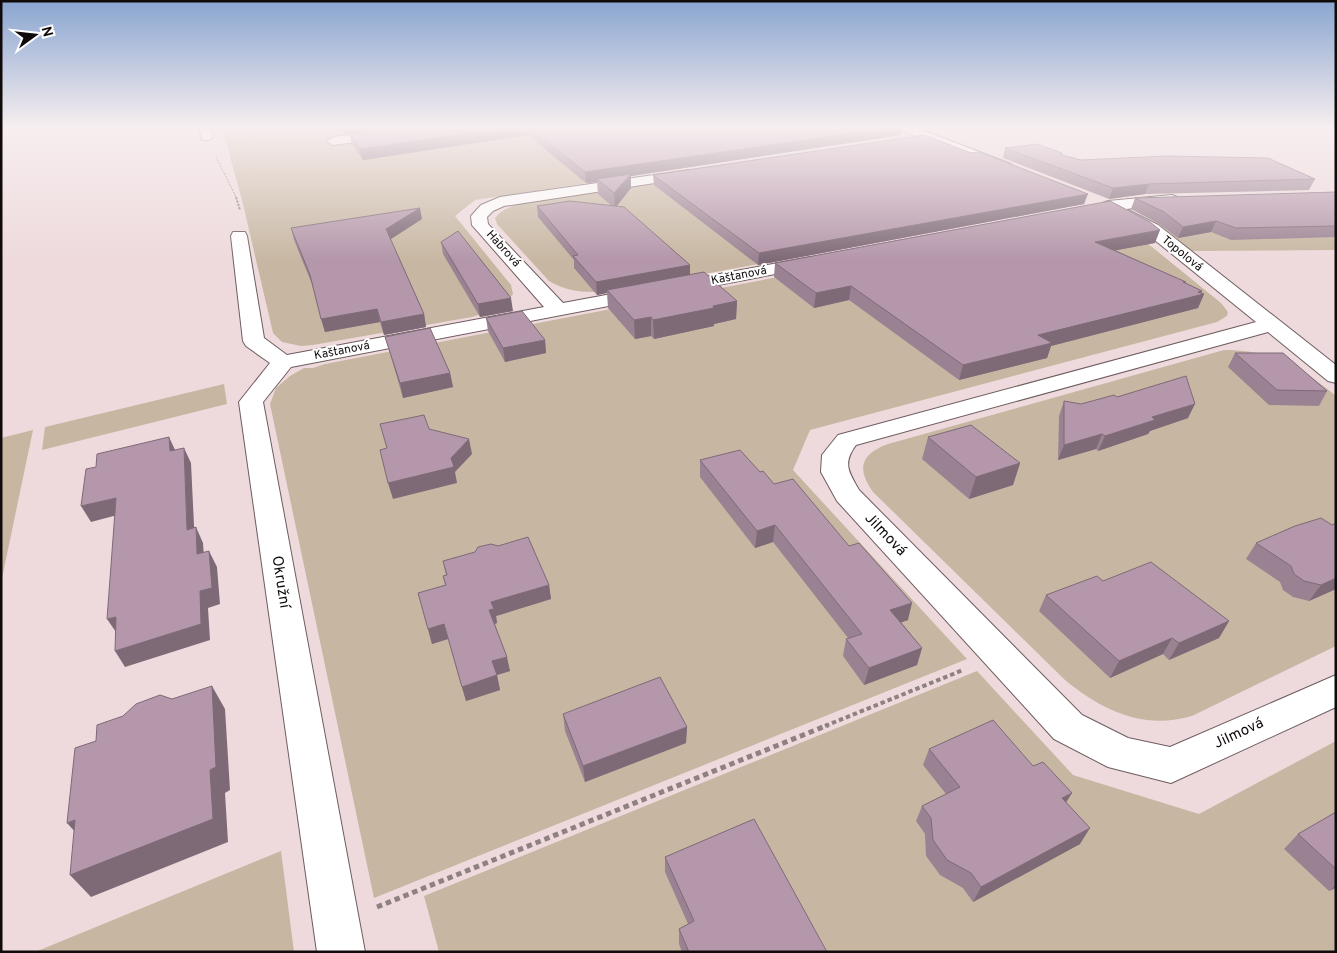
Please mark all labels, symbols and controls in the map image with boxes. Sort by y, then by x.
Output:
north arrow [10,10,60,60]
text: N [37,25,56,39]
street label: Habrová [482,227,524,271]
street label: Topolová [1158,233,1206,275]
street label: Kaštanová [710,263,768,289]
street label: Kaštanová [313,338,371,364]
street label: Jilmová [860,509,910,561]
street label: Okružní [266,554,294,611]
street label: Jilmová [1211,714,1267,754]

